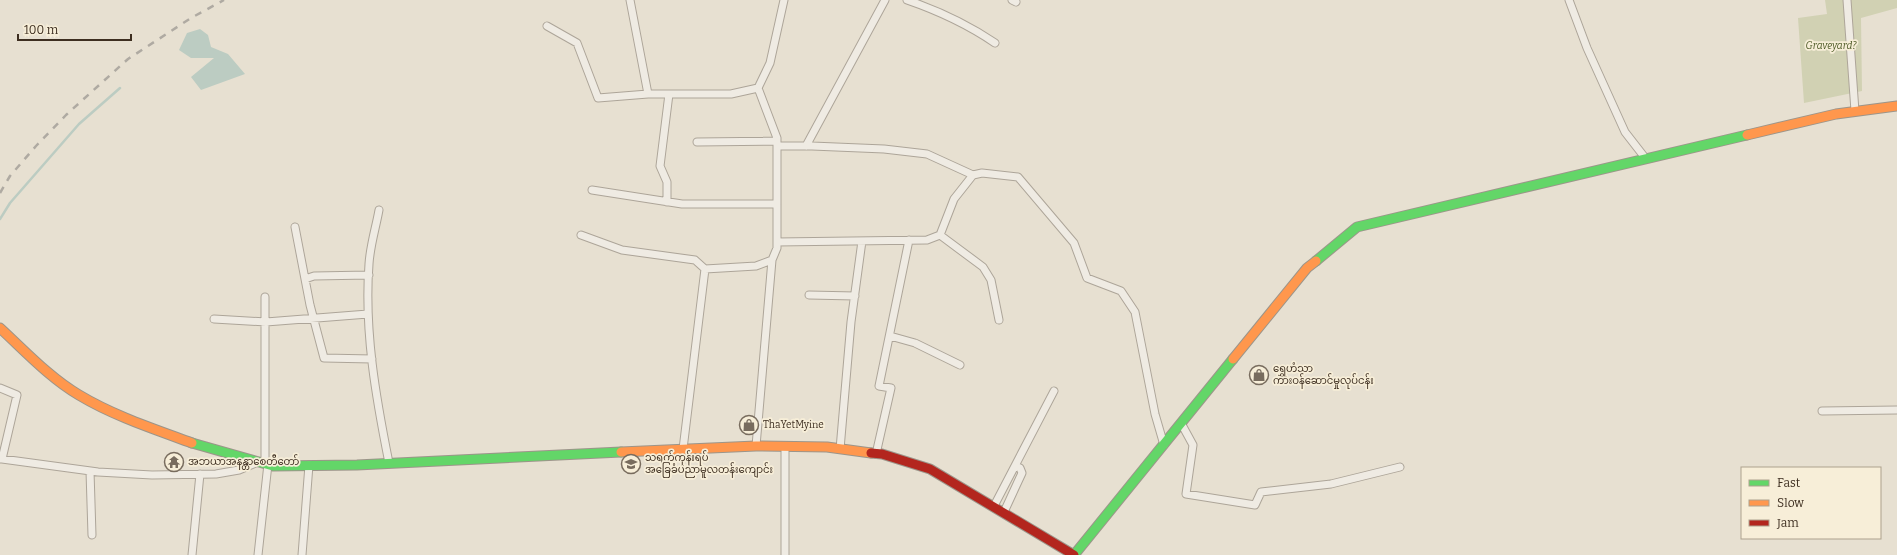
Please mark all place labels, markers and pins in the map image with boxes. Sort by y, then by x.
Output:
place label: ရွှေဟံသာ ကားဝန်ဆောင်မှုလုပ်ငန်း [1273,362,1374,389]
shop icon: ရွှေဟံသာ ကားဝန်ဆောင်မှုလုပ်ငန်း [1248,364,1270,386]
shop icon: ThaYetMyine [738,414,760,436]
place label: ThaYetMyine [763,419,824,431]
place label: သရက်ကုန်းရပ် အခြေခံပညာမူလတန်းကျောင်း [645,450,773,478]
temple icon: အဘယာအနန္တာစေတီတော် [163,451,185,473]
school or university icon: သရက်ကုန်းရပ် အခြေခံပညာမူလတန်းကျောင်း [620,453,642,475]
place label: အဘယာအနန္တာစေတီတော် [188,454,300,470]

